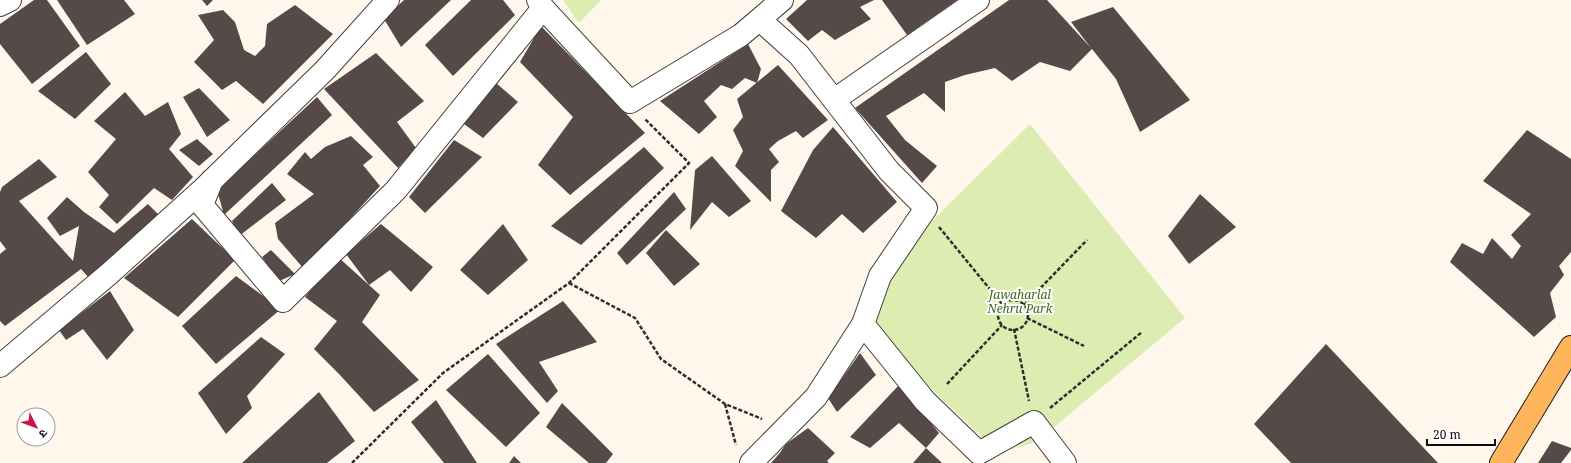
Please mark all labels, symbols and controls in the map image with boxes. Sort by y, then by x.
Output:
park label: Jawaharlal Nehru Park [986,286,1054,317]
north arrow [16,407,56,447]
scale bar [1427,421,1495,447]
text: 20 m [1433,426,1461,443]
text: उ [36,427,52,442]

